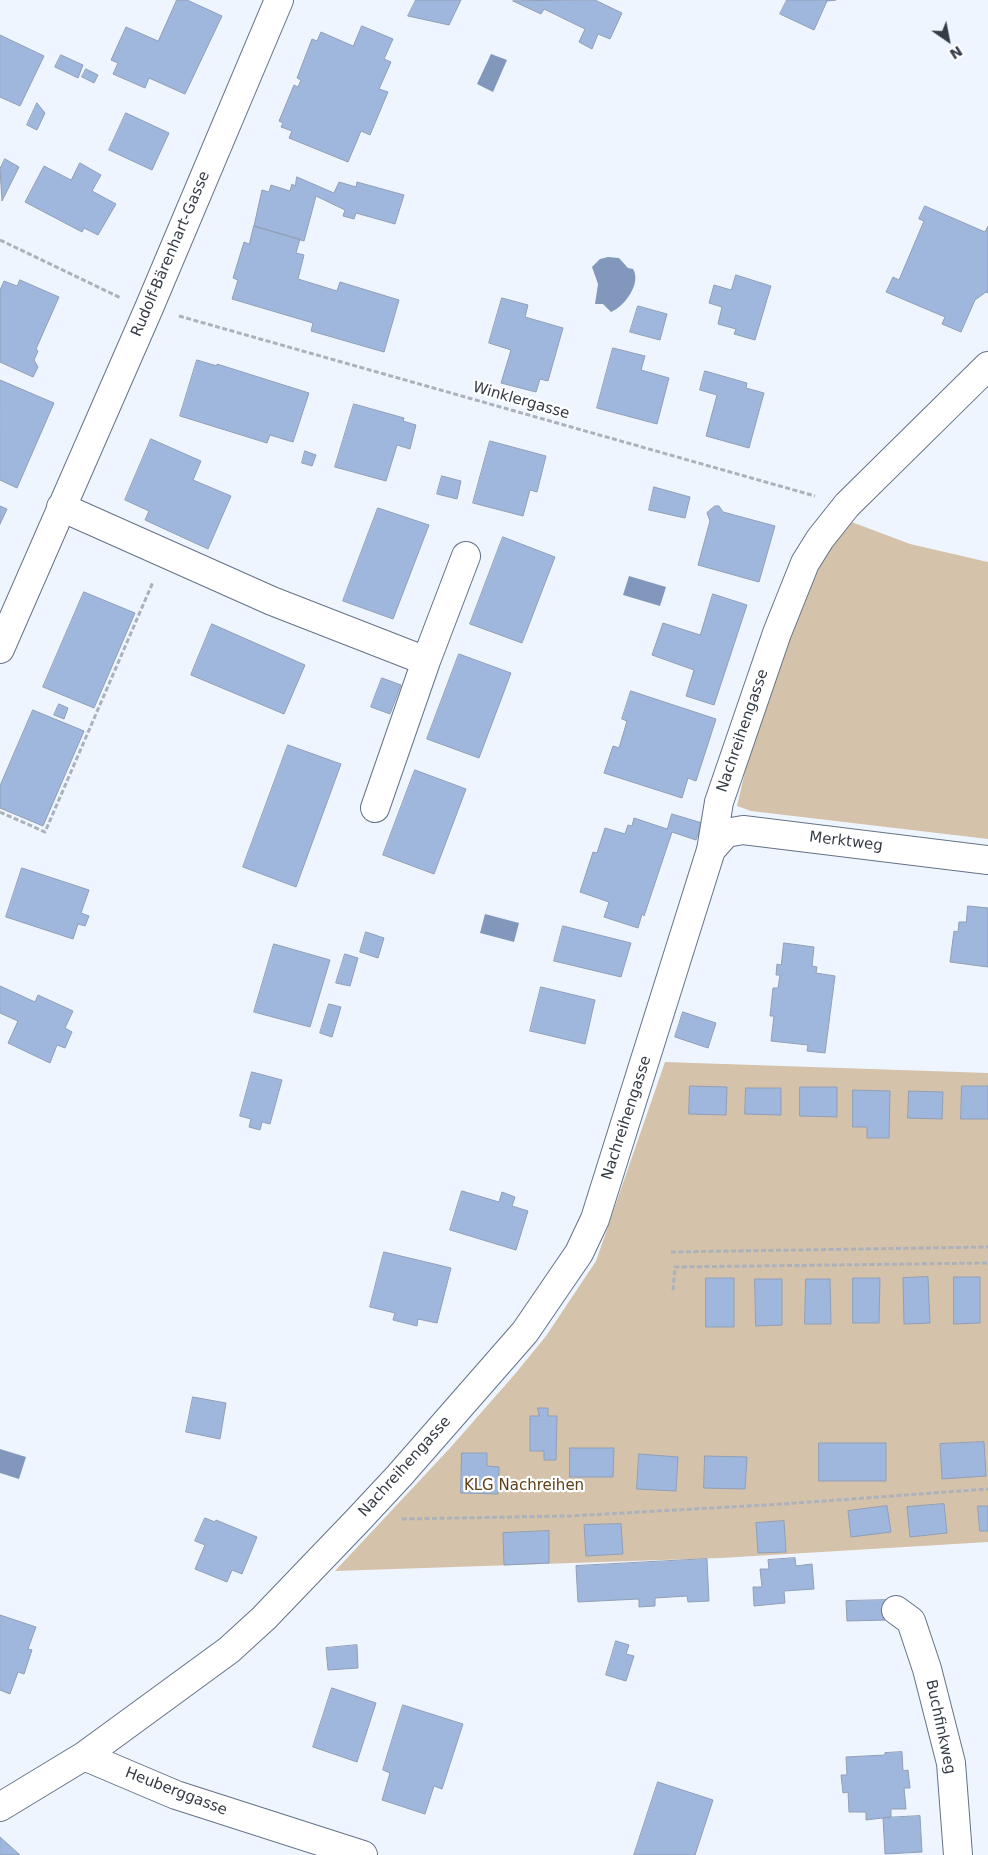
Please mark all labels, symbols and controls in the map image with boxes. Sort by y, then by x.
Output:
north arrow [923,15,973,65]
text: N [947,43,965,62]
street label: Rudolf-Bärenhart-Gasse [128,169,214,339]
street label: Winklergasse [471,379,571,423]
street label: Nachreihengasse [713,667,773,795]
street label: Merktweg [808,829,884,855]
street label: Nachreihengasse [598,1054,656,1182]
street label: Nachreihengasse [355,1413,455,1521]
park label: KLG Nachreihen [464,1477,584,1495]
street label: Buchfinkweg [921,1678,959,1776]
street label: Heuberggasse [122,1764,230,1820]

